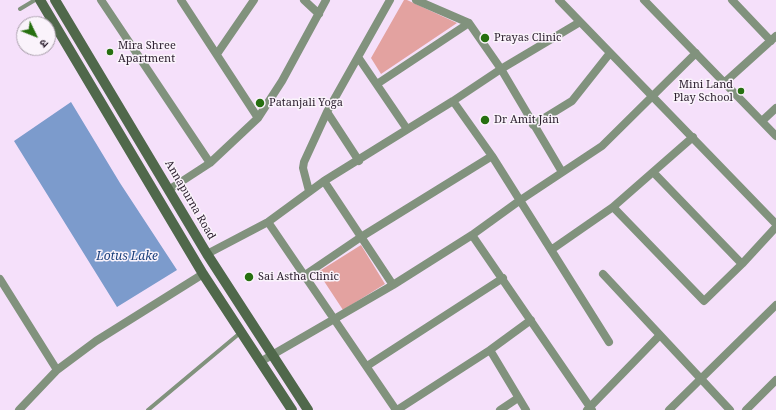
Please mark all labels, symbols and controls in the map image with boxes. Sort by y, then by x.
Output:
north arrow [16,16,56,56]
place label: Prayas Clinic [494,31,562,45]
marker: Prayas Clinic [479,32,491,44]
text: उ [37,36,52,51]
place label: Mira Shree Apartment [118,39,176,65]
marker: Mira Shree Apartment [105,47,115,57]
place label: Mini Land Play School [673,78,733,104]
marker: Mini Land Play School [736,86,746,96]
place label: Patanjali Yoga [269,96,343,110]
marker: Patanjali Yoga [254,97,266,109]
place label: Dr Amit Jain [494,113,559,127]
marker: Dr Amit Jain [479,114,491,126]
street label: Annapurna Road [162,158,218,242]
water label: Lotus Lake [96,250,158,264]
place label: Sai Astha Clinic [258,270,339,284]
marker: Sai Astha Clinic [243,271,255,283]

